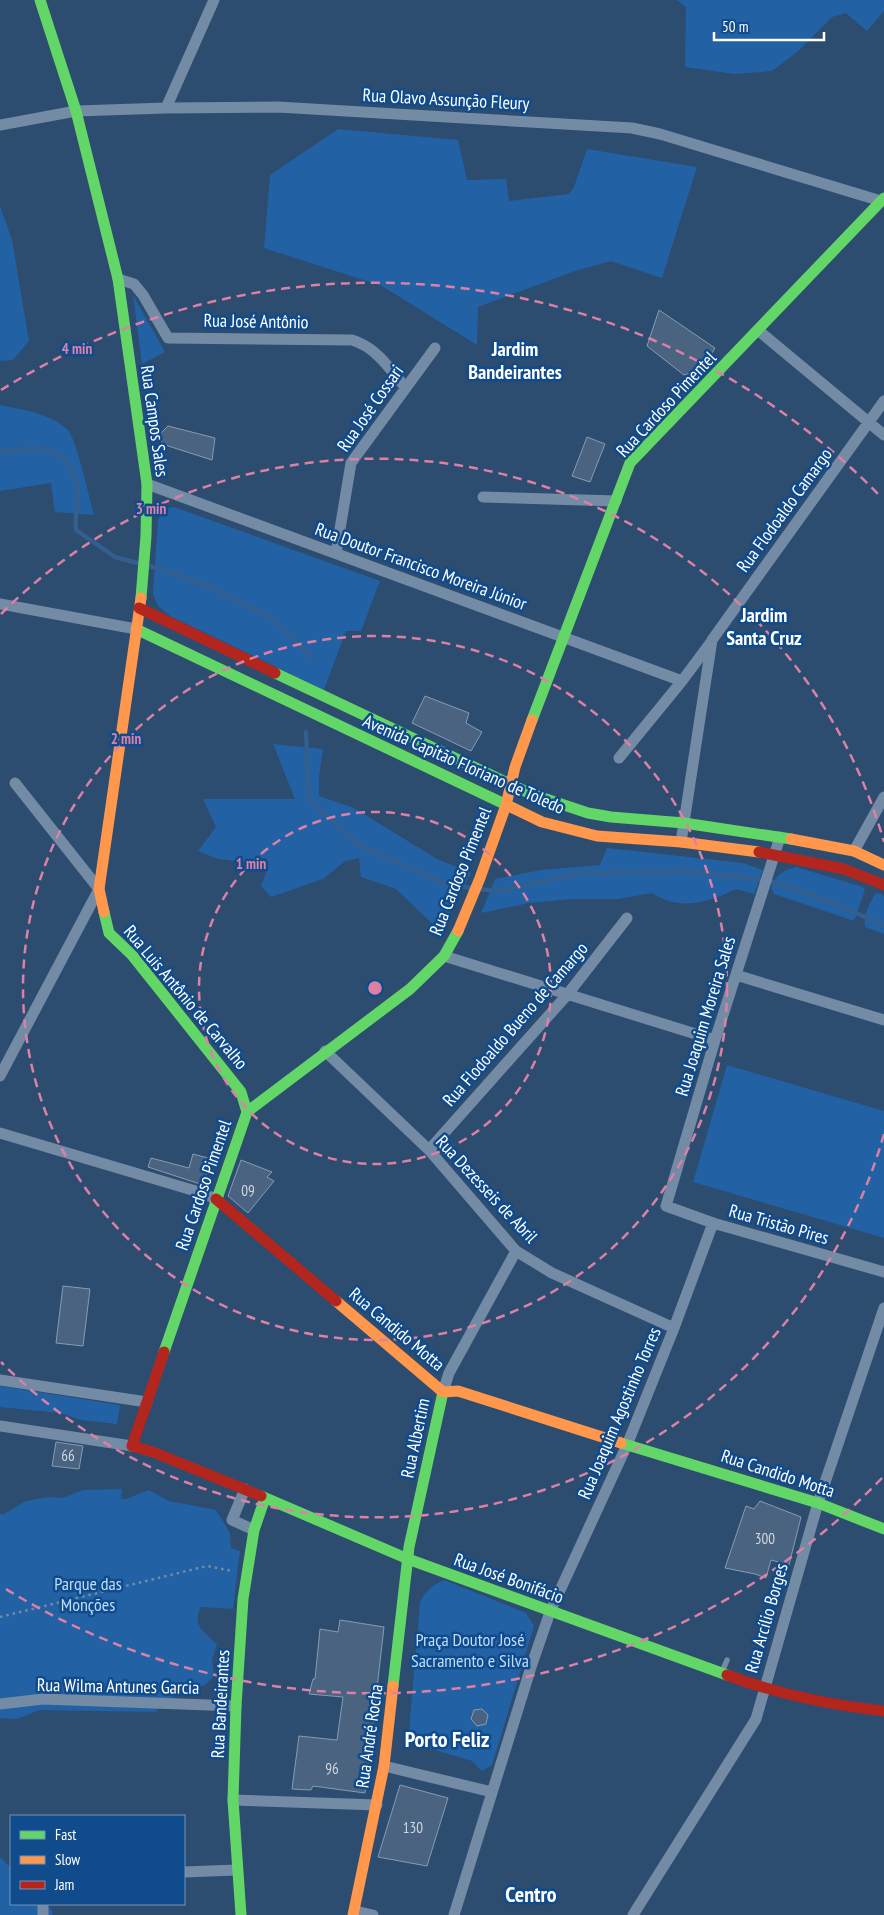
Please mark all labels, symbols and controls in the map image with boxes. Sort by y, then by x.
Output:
scale bar [714,10,824,42]
text: 50 m [722,17,748,36]
street label: Rua Olavo Assunção Fleury [362,83,530,115]
street label: Rua José Antônio [203,309,309,333]
district label: Jardim Bandeirantes [468,336,562,385]
text: 4 min [62,339,92,358]
street label: Rua Cardoso Pimentel [611,346,721,462]
street label: Rua José Cossari [332,360,408,456]
street label: Rua Campos Sales [136,364,174,478]
street label: Rua Flodoaldo Camargo [731,443,837,577]
text: 3 min [136,499,166,518]
street label: Rua Doutor Francisco Moreira Júnior [312,517,530,615]
district label: Jardim Santa Cruz [726,602,802,651]
street label: Avenida Capitão Floriano de Toledo [360,709,569,819]
text: 2 min [111,729,141,748]
street label: Rua Cardoso Pimentel [424,803,497,939]
text: 1 min [236,854,266,873]
street label: Rua Luis Antônio de Carvalho [119,920,253,1074]
street label: Rua Joaquim Moreira Sales [670,933,740,1099]
street label: Rua Flodoaldo Bueno de Camargo [437,937,593,1111]
centre of rings [366,979,384,997]
street label: Rua Cardoso Pimentel [170,1116,236,1253]
street label: Rua Dezesseis de Abril [431,1130,543,1248]
house number: 09 [241,1181,255,1200]
street label: Rua Tristão Pires [726,1199,832,1249]
street label: Rua Candido Motta [344,1282,450,1376]
street label: Rua Joaquim Agostinho Torres [572,1324,666,1502]
street label: Rua Albertim [395,1396,435,1480]
street label: Rua Candido Motta [718,1444,838,1502]
house number: 66 [61,1446,75,1465]
house number: 300 [755,1529,775,1548]
street label: Rua José Bonifácio [451,1548,567,1609]
street label: Rua Arcílio Borges [739,1561,793,1675]
park label: Parque das Monções [54,1572,122,1616]
park label: Praça Doutor José Sacramento e Silva [411,1628,529,1672]
street label: Rua Bandeirantes [206,1649,234,1759]
street label: Rua Wilma Antunes Garcia [37,1673,199,1699]
street label: Rua André Rocha [350,1683,388,1789]
district label: Porto Feliz [405,1725,489,1753]
house number: 96 [325,1759,339,1778]
legend [10,1815,185,1905]
house number: 130 [403,1818,423,1837]
text: Fast [55,1825,76,1844]
text: Slow [55,1850,80,1869]
text: Jam [54,1875,74,1894]
district label: Centro [505,1880,557,1908]

